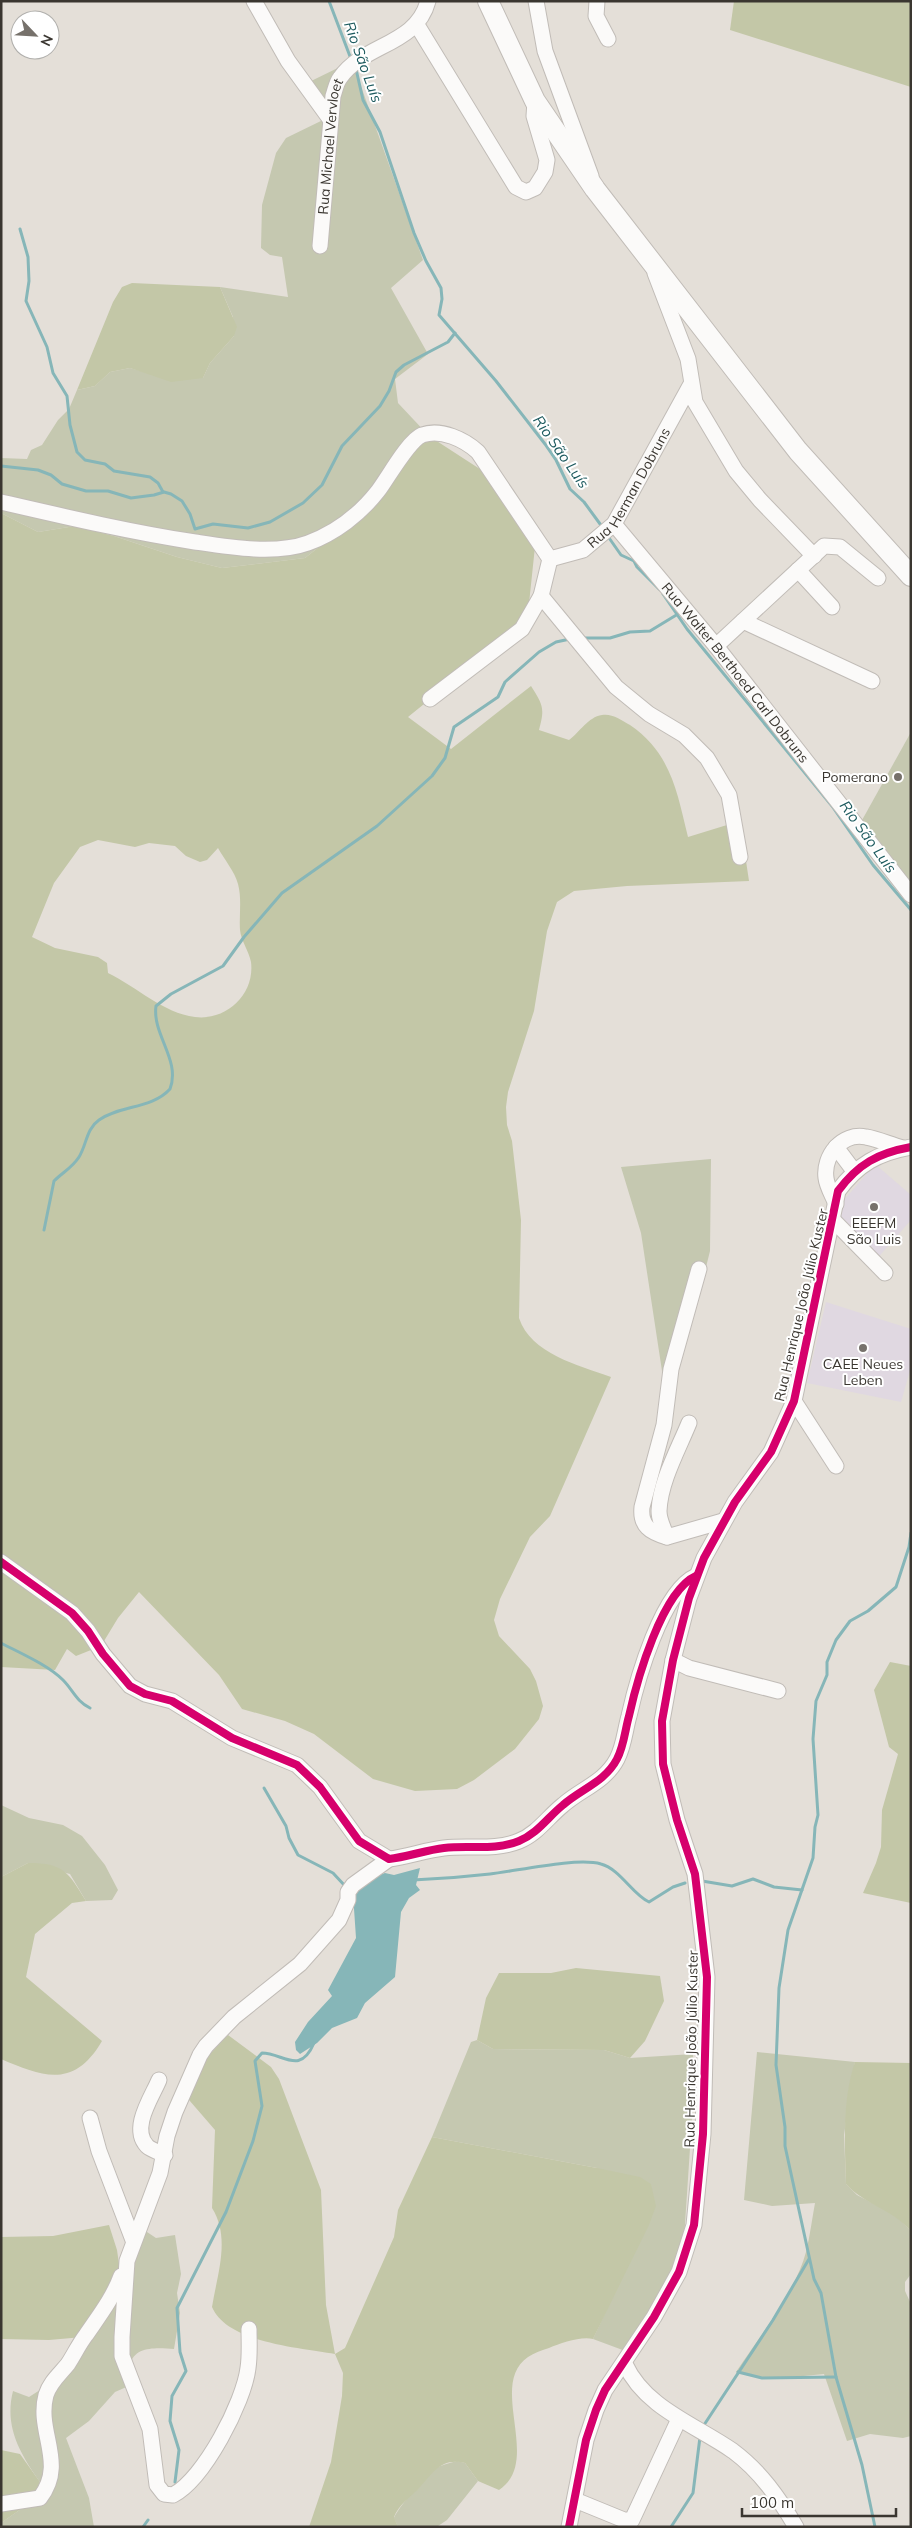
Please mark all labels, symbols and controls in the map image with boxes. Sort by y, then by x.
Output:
north arrow [10,10,60,60]
water label: Rio São Luís [340,19,387,105]
text: N [36,32,57,49]
street label: Rua Michael Vervloet [314,75,347,215]
water label: Rio São Luís [529,411,594,492]
street label: Rua Herman Dobruns [583,424,674,552]
street label: Rua Walter Berthoed Carl Dobruns [658,579,813,767]
place label: Pomerano [822,768,888,786]
marker: Pomerano [892,771,904,783]
water label: Rio São Luís [836,797,901,877]
marker: EEEFM São Luis [868,1201,880,1213]
street label: Rua Henrique João Júlio Kuster [770,1206,832,1403]
place label: EEEFM São Luis [847,1214,901,1248]
marker: CAEE Neues Leben [857,1342,869,1354]
place label: CAEE Neues Leben [823,1355,903,1389]
street label: Rua Henrique João Júlio Kuster [680,1949,702,2148]
scale bar [742,2486,896,2518]
text: 100 m [750,2493,794,2512]

